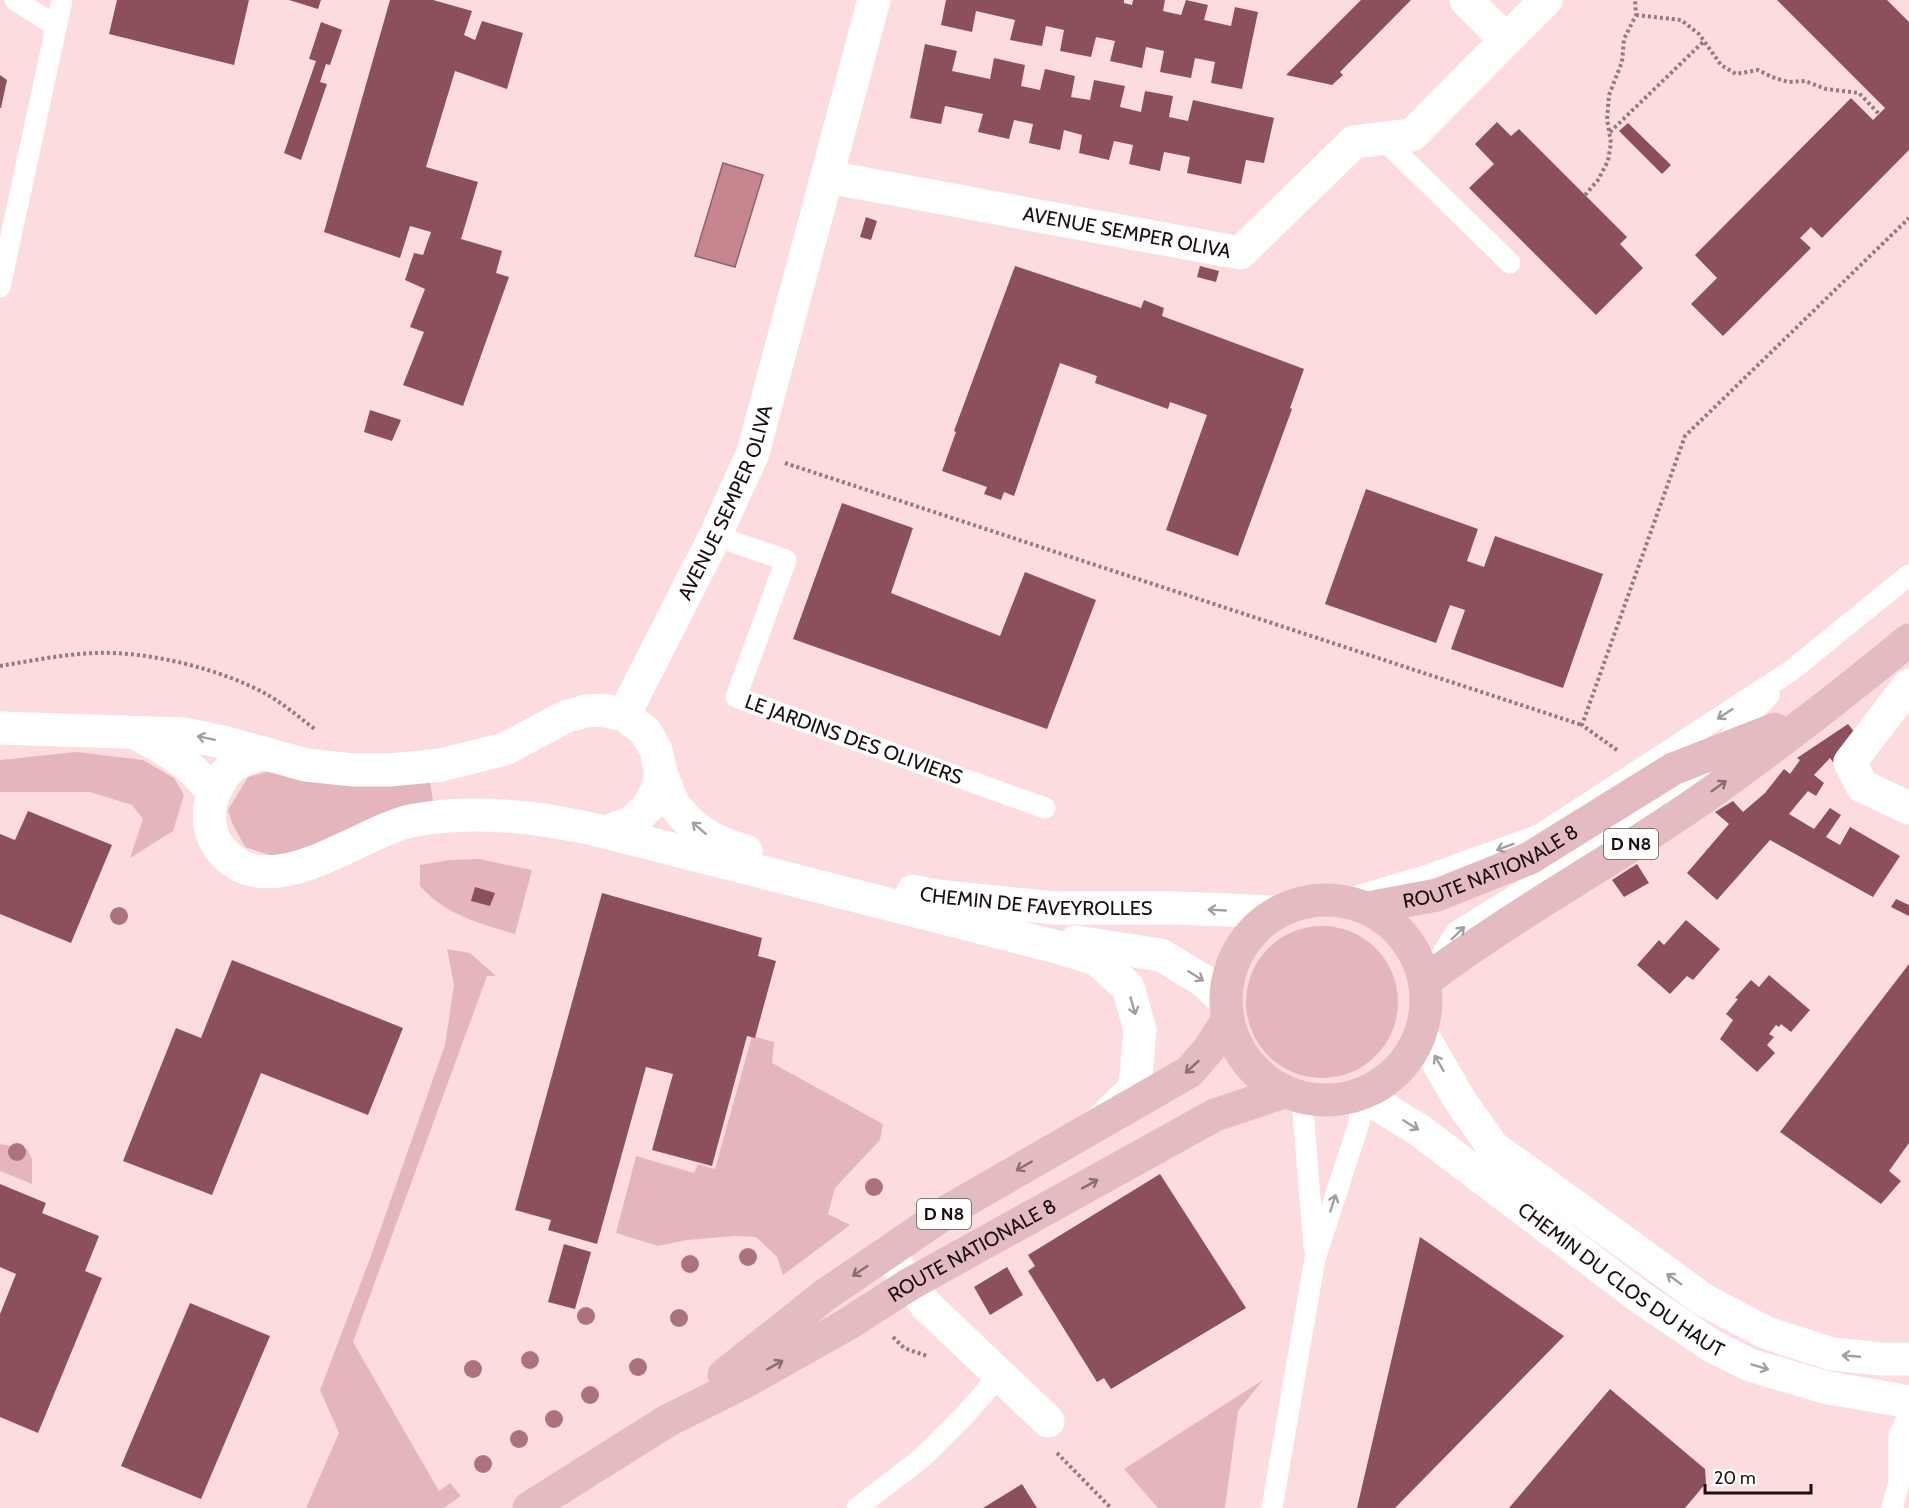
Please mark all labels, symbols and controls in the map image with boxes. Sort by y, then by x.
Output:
street label: AVENUE SEMPER OLIVA [1021,201,1234,263]
street label: AVENUE SEMPER OLIVA [672,402,778,604]
street label: LE JARDINS DES OLIVIERS [742,689,966,790]
one-way arrow [1717,708,1734,720]
one-way arrow [196,732,216,743]
one-way arrow [1710,780,1726,792]
street label: ROUTE NATIONALE 8 [1401,819,1582,913]
one-way arrow [691,821,706,835]
road number: D N8 [1604,829,1658,859]
one-way arrow [1496,842,1515,853]
street label: CHEMIN DE FAVEYROLLES [918,881,1153,920]
one-way arrow [1208,904,1228,915]
one-way arrow [1451,926,1466,941]
one-way arrow [1187,971,1204,983]
one-way arrow [1128,996,1139,1015]
one-way arrow [1433,1055,1445,1072]
one-way arrow [1184,1060,1199,1075]
one-way arrow [1402,1120,1419,1132]
one-way arrow [1016,1161,1033,1173]
one-way arrow [1081,1178,1098,1190]
street label: ROUTE NATIONALE 8 [884,1193,1060,1307]
one-way arrow [1328,1194,1339,1213]
street label: CHEMIN DU CLOS DU HAUT [1513,1197,1729,1362]
road number: D N8 [917,1199,971,1229]
one-way arrow [852,1265,869,1277]
one-way arrow [1666,1273,1682,1285]
one-way arrow [1841,1350,1861,1361]
one-way arrow [766,1359,783,1371]
one-way arrow [1750,1362,1769,1373]
scale bar [1705,1457,1812,1495]
text: 20 m [1714,1467,1756,1489]

